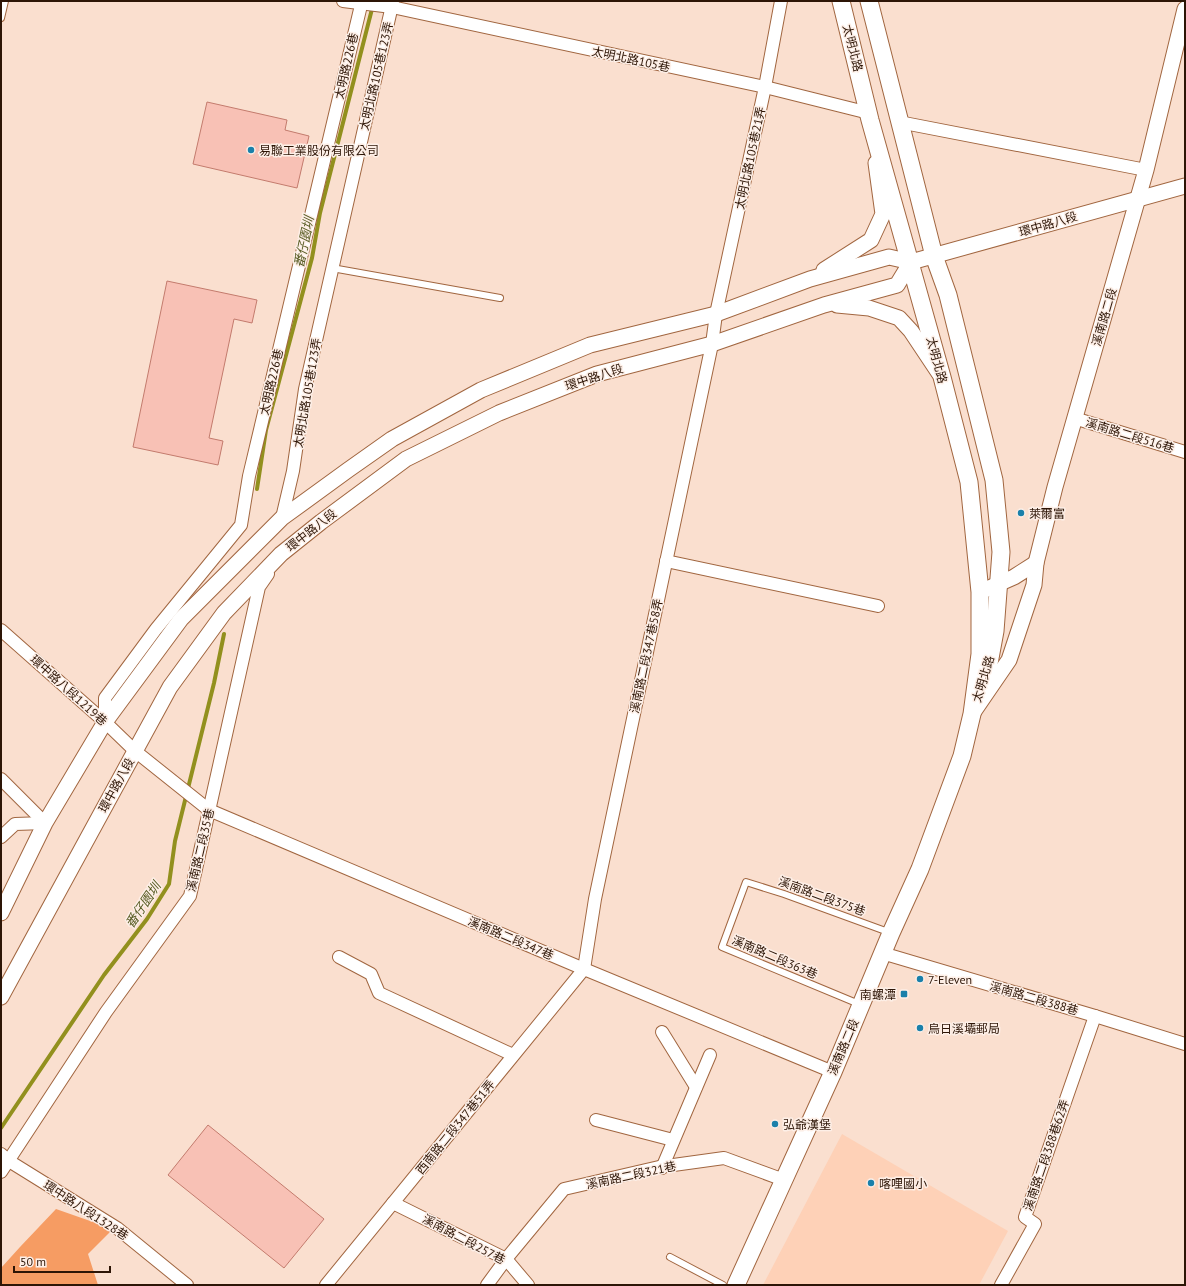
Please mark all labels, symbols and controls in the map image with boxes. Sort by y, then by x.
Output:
street label: 太明北路105巷123弄 [356,20,396,132]
street label: 太明北路 [840,23,866,73]
street label: 太明路226巷 [331,31,361,101]
street label: 太明北路105巷 [590,43,672,75]
street label: 太明北路105巷21弄 [732,105,768,211]
place label: 易聯工業股份有限公司 [259,143,379,158]
marker: 易聯工業股份有限公司 [246,145,256,155]
street label: 環中路八段 [1017,209,1079,239]
water label: 番仔園圳 [290,213,318,269]
street label: 溪南路二段 [1089,286,1119,348]
street label: 太明北路 [924,335,950,385]
street label: 太明北路105巷123弄 [290,337,324,449]
street label: 太明路226巷 [256,347,286,417]
street label: 環中路八段 [563,361,625,393]
street label: 溪南路二段516巷 [1084,414,1176,456]
street label: 環中路八段 [283,506,339,554]
place label: 萊爾富 [1029,506,1065,521]
marker: 萊爾富 [1016,508,1026,518]
street label: 溪南路二段347巷58弄 [627,597,665,715]
street label: 環中路八段1219巷 [28,652,110,728]
street label: 太明北路 [969,654,997,704]
street label: 環中路八段 [95,755,137,815]
street label: 溪南路二段35巷 [183,807,217,893]
street label: 溪南路二段375巷 [776,873,868,919]
water label: 番仔園圳 [121,877,166,931]
street label: 溪南路二段347巷 [466,913,556,963]
street label: 溪南路二段363巷 [730,932,820,982]
place label: 7-Eleven [928,972,972,987]
marker: 7-Eleven [915,974,925,984]
street label: 溪南路二段388巷 [988,978,1080,1018]
place label: 南螺潭 [860,987,896,1002]
marker: 南螺潭 [899,989,909,999]
street label: 溪南路二段 [824,1016,862,1078]
place label: 烏日溪壩郵局 [928,1021,1000,1036]
marker: 烏日溪壩郵局 [915,1023,925,1033]
street label: 西南路二段347巷51弄 [412,1077,498,1177]
street label: 溪南路二段388巷62弄 [1020,1097,1072,1213]
place label: 弘爺漢堡 [783,1117,831,1132]
marker: 弘爺漢堡 [770,1119,780,1129]
street label: 溪南路二段321巷 [585,1158,677,1192]
place label: 喀哩國小 [879,1176,927,1191]
street label: 環中路八段1328巷 [41,1177,131,1243]
marker: 喀哩國小 [866,1178,876,1188]
street label: 溪南路二段257巷 [420,1211,508,1267]
scale bar [14,1248,110,1274]
text: 50 m [20,1254,46,1269]

